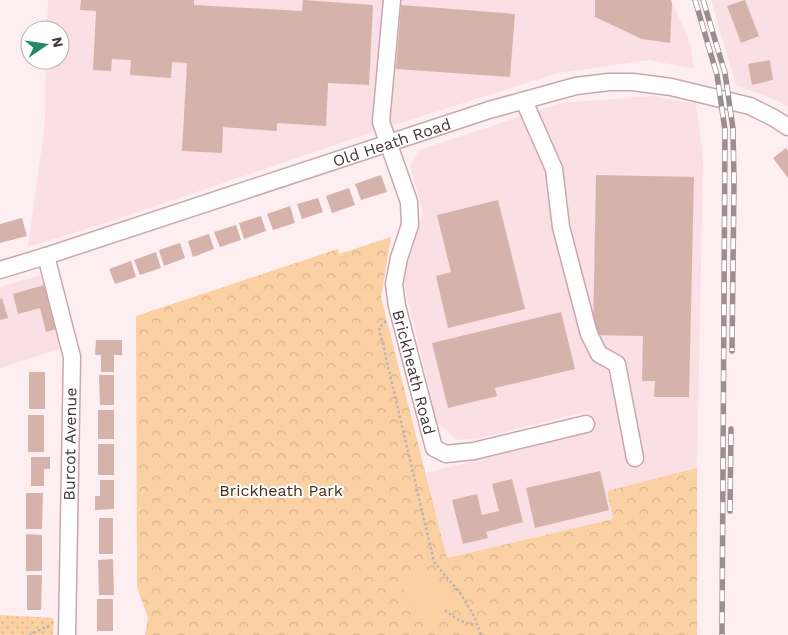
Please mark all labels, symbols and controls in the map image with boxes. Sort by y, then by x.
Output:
north arrow [20,20,70,70]
text: N [49,35,67,49]
street label: Old Heath Road [330,114,453,170]
street label: Brickheath Road [389,308,440,437]
street label: Burcot Avenue [60,387,80,501]
park label: Brickheath Park [219,481,343,500]

